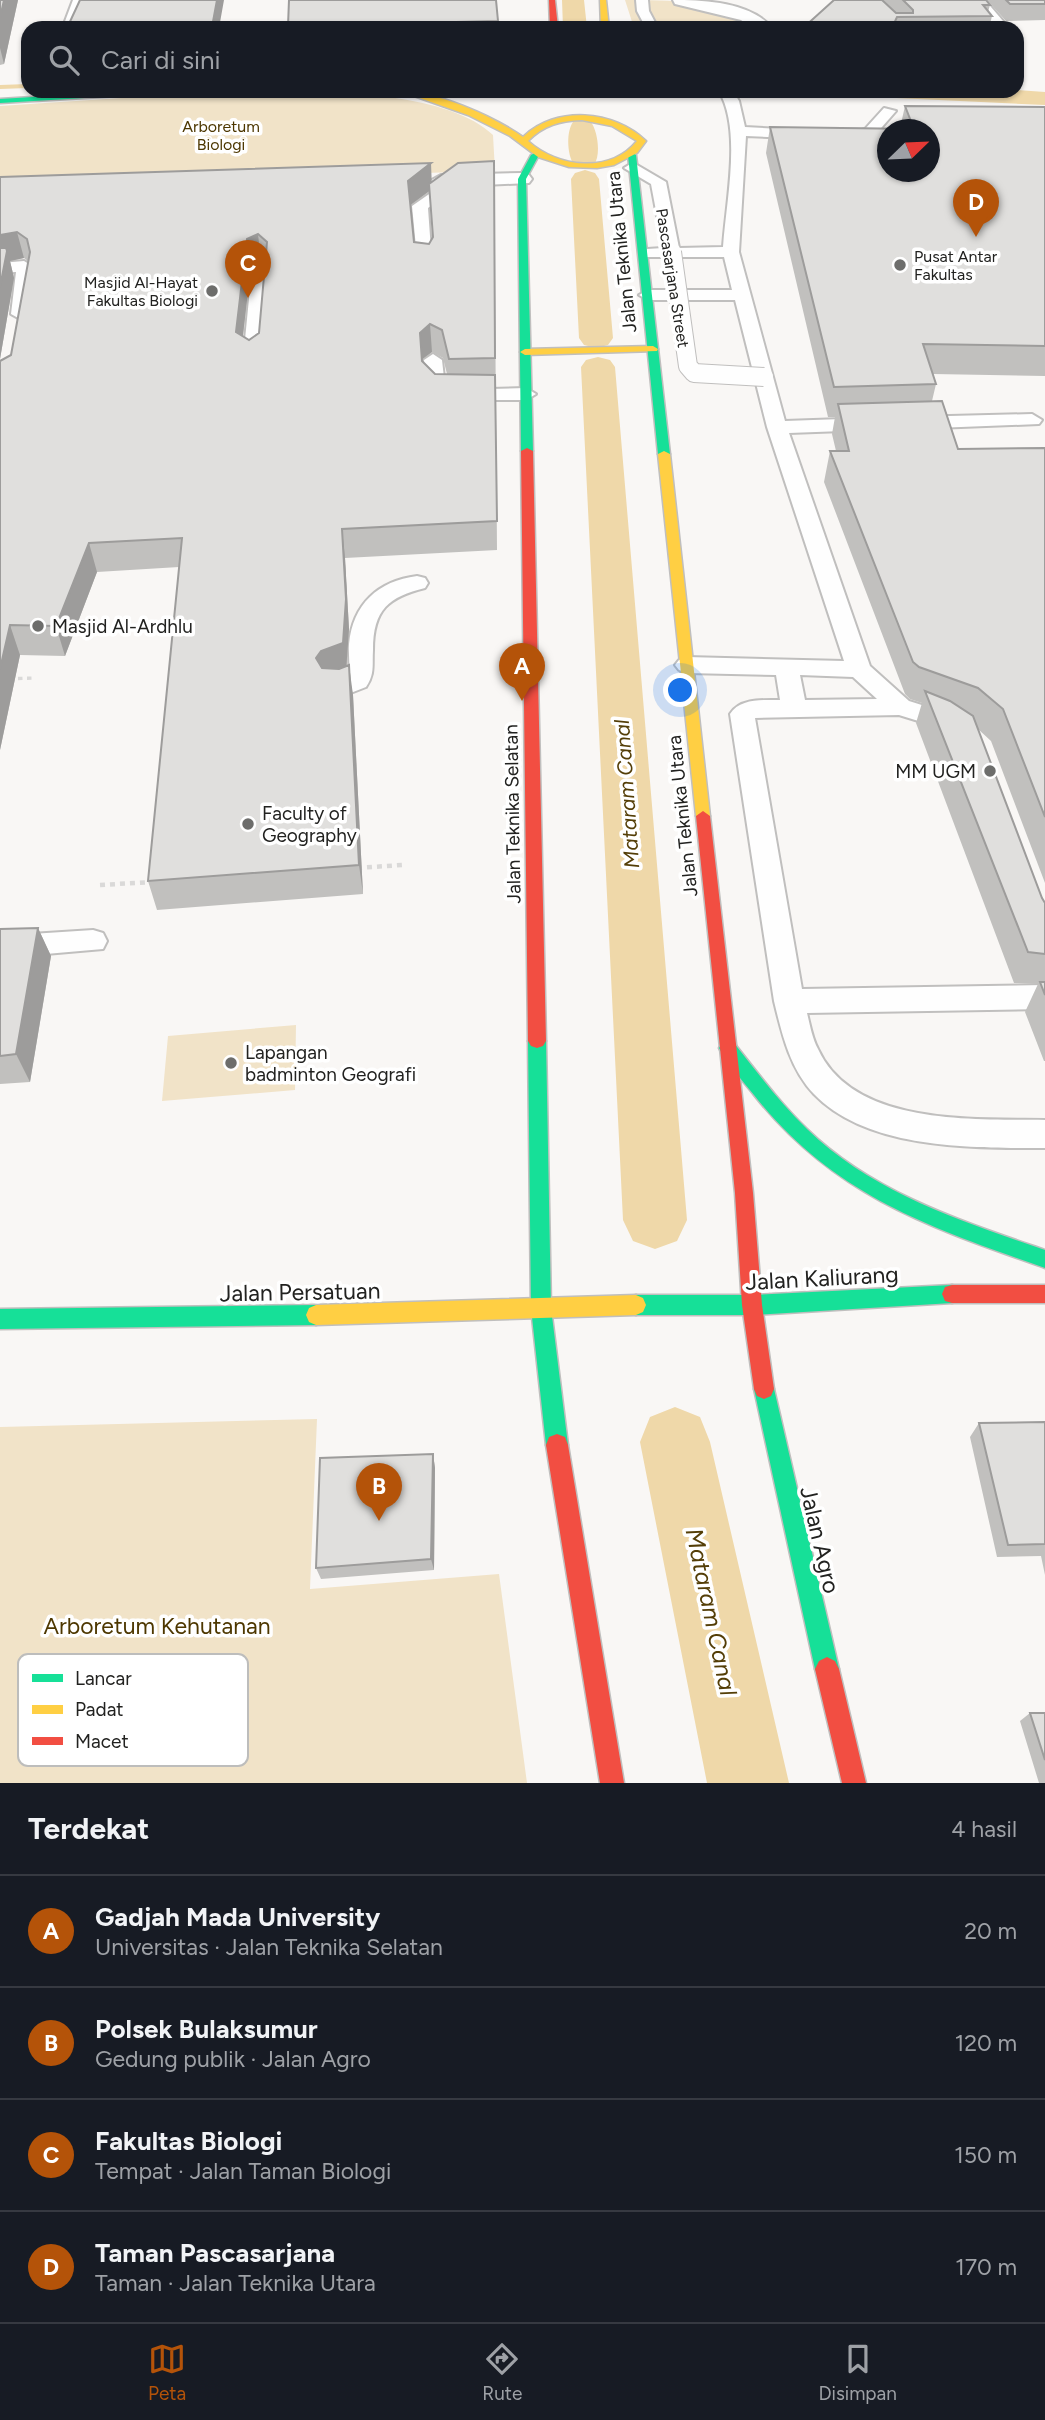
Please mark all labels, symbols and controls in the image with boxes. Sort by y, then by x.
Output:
search box [21,21,1024,98]
icon: search [45,41,83,79]
text: Cari di sini [101,44,221,76]
park label: Arboretum Biologi [182,117,260,154]
north arrow [877,119,940,182]
street label: Jalan Teknika Utara [602,170,641,334]
pin: D [953,179,999,237]
street label: Pascasarjana Street [652,207,693,349]
pin: C [225,240,271,298]
place label: Pusat Antar Fakultas [914,247,998,284]
marker: Pusat Antar Fakultas [892,257,908,273]
place label: Masjid Al-Hayat Fakultas Biologi [84,273,198,310]
marker: Masjid Al-Hayat Fakultas Biologi [204,283,220,299]
place label: Masjid Al-Ardhlu [52,615,193,638]
marker: Masjid Al-Ardhlu [30,618,46,634]
pin: A [499,643,545,701]
your location [663,673,697,707]
water label: Mataram Canal [609,718,644,869]
street label: Jalan Teknika Selatan [499,724,526,904]
street label: Jalan Teknika Utara [663,734,702,898]
place label: MM UGM [895,760,976,783]
marker: MM UGM [982,763,998,779]
place label: Faculty of Geography [262,802,357,847]
marker: Faculty of Geography [240,816,256,832]
place label: Lapangan badminton Geografi [245,1041,416,1086]
marker: Lapangan badminton Geografi [223,1055,239,1071]
street label: Jalan Kaliurang [745,1260,899,1296]
street label: Jalan Persatuan [219,1277,381,1307]
pin: B [356,1463,402,1521]
street label: Jalan Agro [794,1484,846,1596]
water label: Mataram Canal [680,1525,744,1699]
park label: Arboretum Kehutanan [43,1612,271,1640]
legend [18,1654,248,1766]
text: Lancar [75,1667,132,1690]
text: Padat [75,1698,124,1721]
text: Macet [75,1730,129,1753]
text: Terdekat [28,1810,149,1847]
text: 4 hasil [951,1815,1017,1843]
text: Gadjah Mada University [95,1901,380,1933]
text: A [43,1917,59,1945]
text: 20 m [964,1917,1017,1945]
text: Universitas · Jalan Teknika Selatan [95,1933,443,1961]
text: Polsek Bulaksumur [95,2013,318,2045]
text: B [44,2029,58,2057]
text: 120 m [955,2029,1017,2057]
text: Gedung publik · Jalan Agro [95,2045,371,2073]
text: Fakultas Biologi [95,2125,282,2157]
text: C [43,2141,59,2169]
text: 150 m [954,2141,1017,2169]
text: Tempat · Jalan Taman Biologi [95,2157,391,2185]
text: Taman Pascasarjana [95,2237,335,2269]
text: D [43,2253,59,2281]
text: 170 m [955,2253,1017,2281]
text: Taman · Jalan Teknika Utara [95,2269,376,2297]
tab: Peta [148,2340,186,2405]
tab: Rute [482,2340,522,2405]
tab: Disimpan [818,2340,897,2405]

